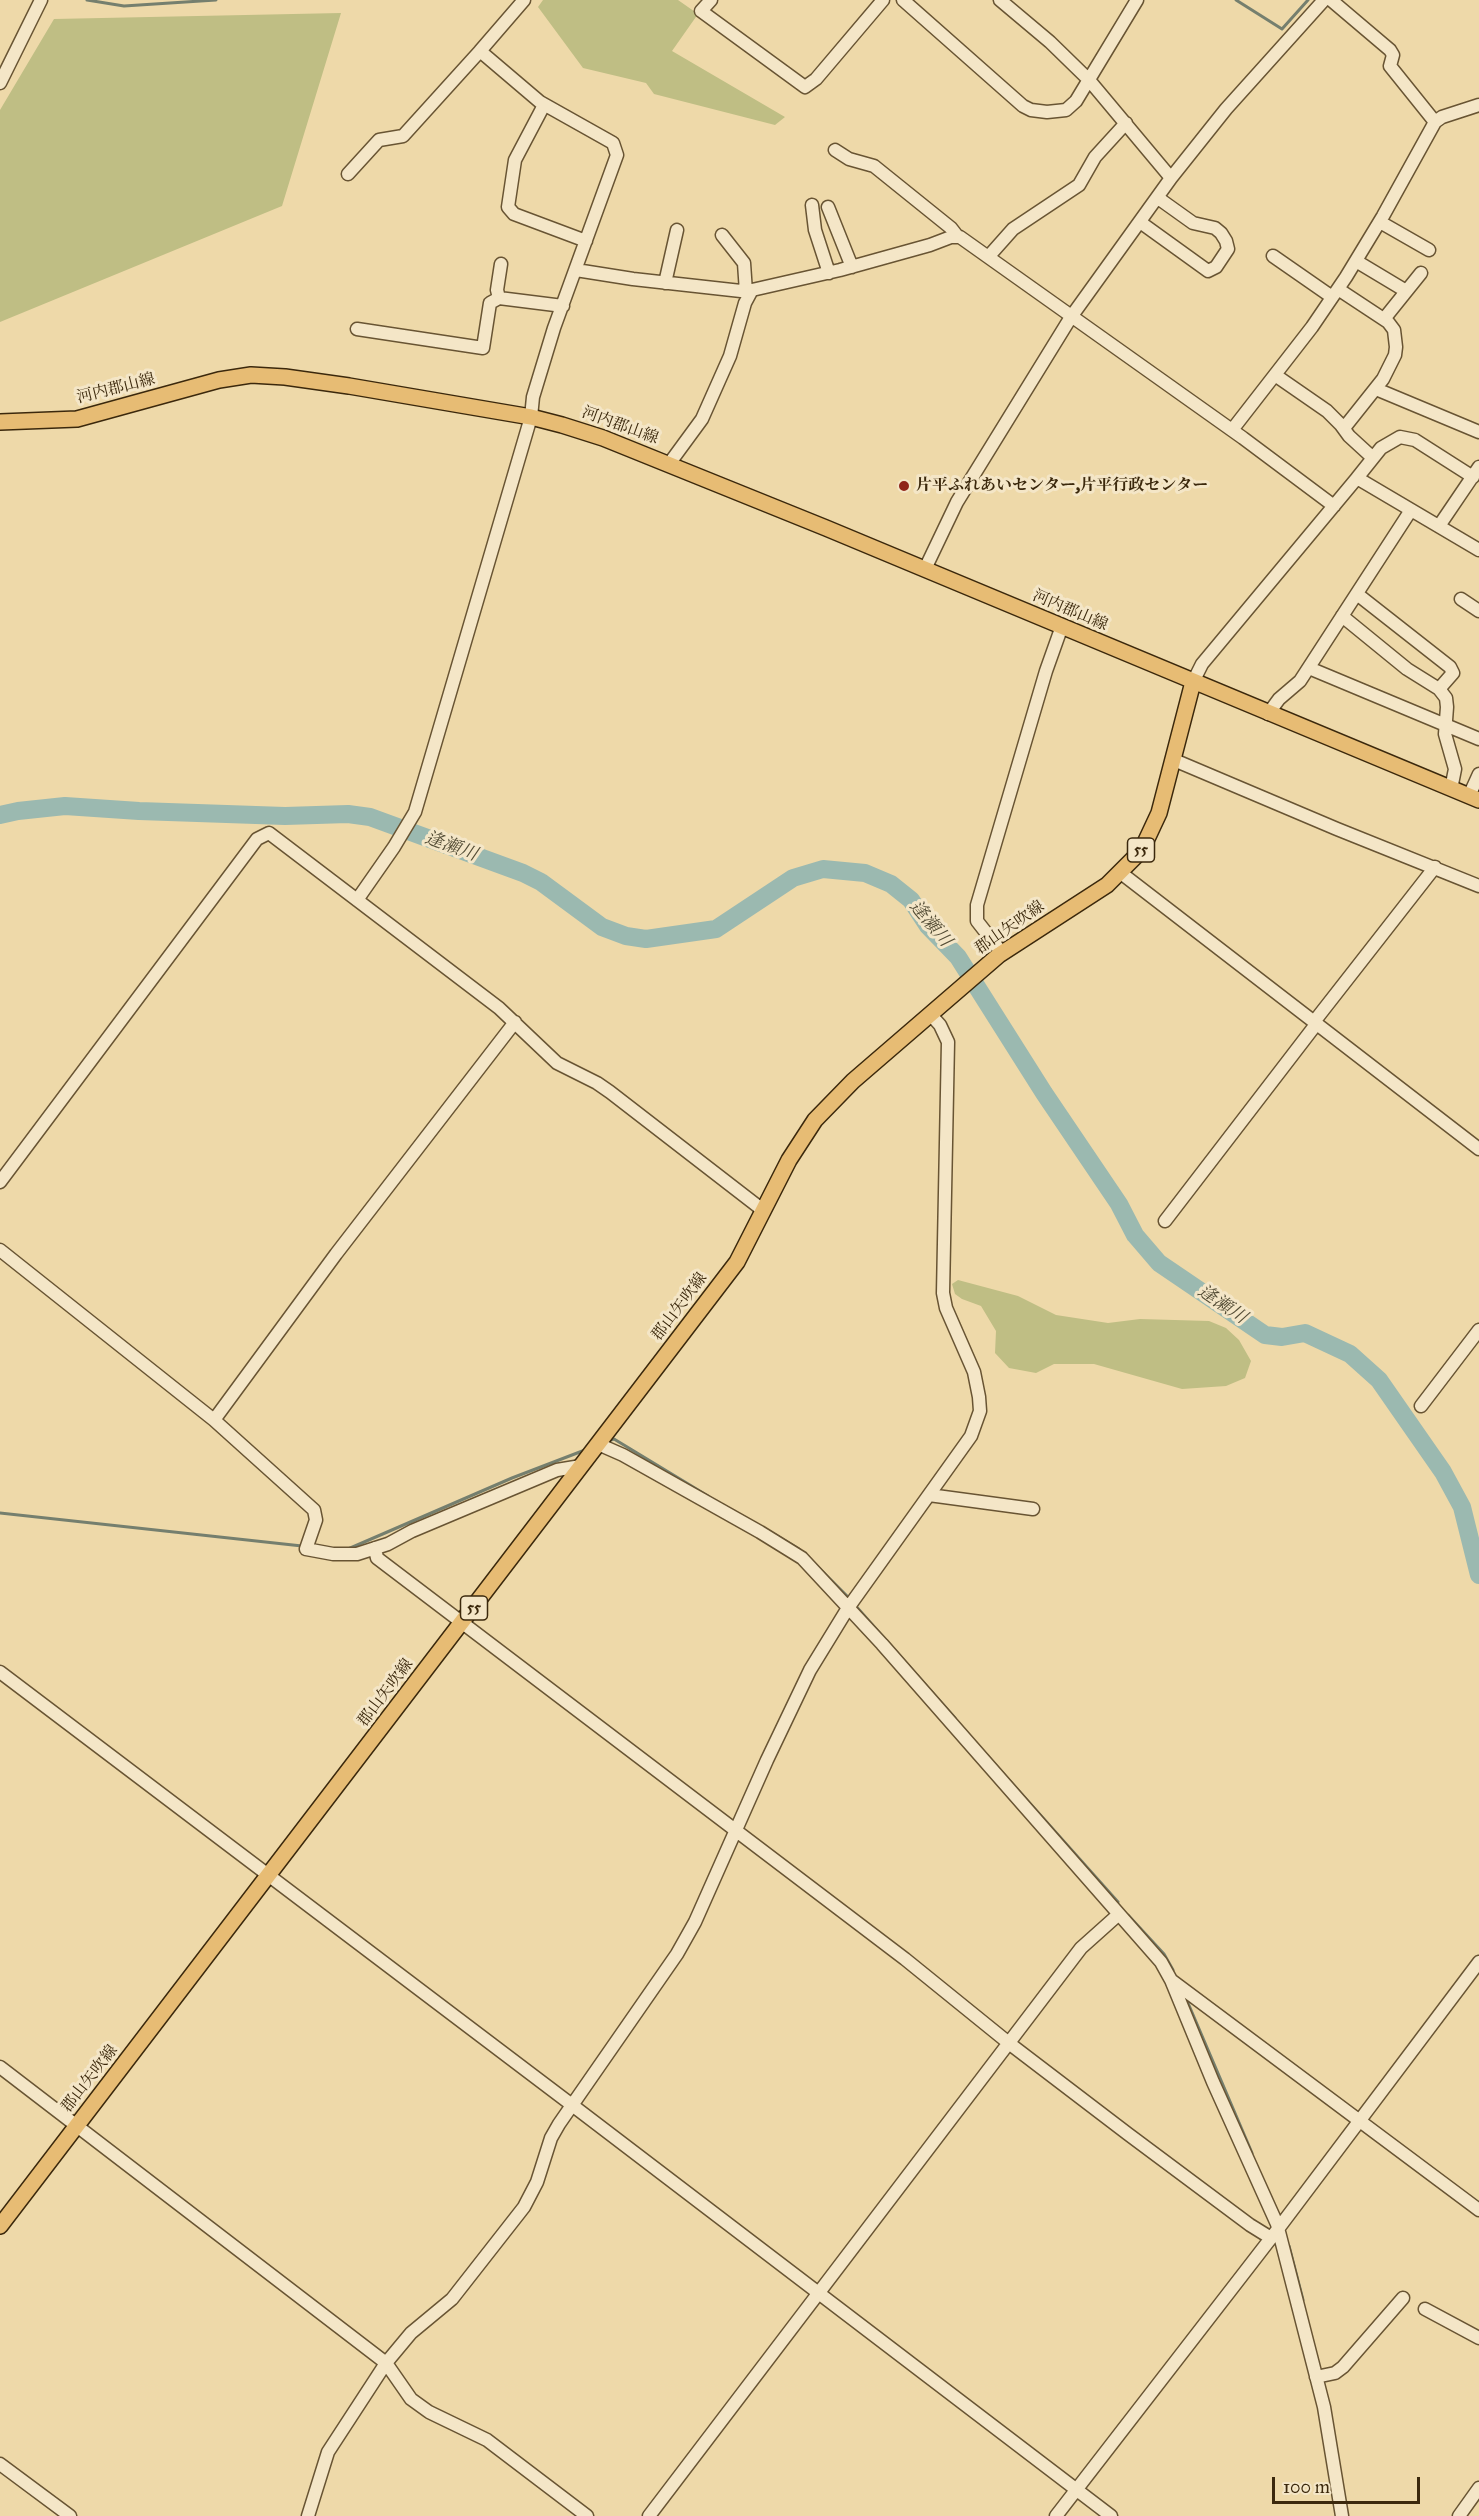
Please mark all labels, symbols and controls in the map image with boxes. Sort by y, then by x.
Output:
street label: 河内郡山線 [75,370,157,408]
street label: 河内郡山線 [579,403,661,449]
place label: 片平ふれあいセンター,片平行政センター [916,476,1208,496]
marker: 片平ふれあいセンター,片平行政センター [897,479,911,493]
street label: 河内郡山線 [1029,587,1111,635]
water label: 逢瀬川 [422,828,480,866]
road number: 55 [1128,838,1154,862]
water label: 逢瀬川 [904,896,956,952]
street label: 郡山矢吹線 [972,897,1048,959]
street label: 郡山矢吹線 [648,1269,712,1345]
water label: 逢瀬川 [1194,1281,1250,1329]
road number: 55 [460,1596,488,1620]
street label: 郡山矢吹線 [354,1655,418,1731]
street label: 郡山矢吹線 [58,2042,122,2116]
scale bar [1275,2465,1424,2503]
text: 100 m [1283,2476,1330,2498]

